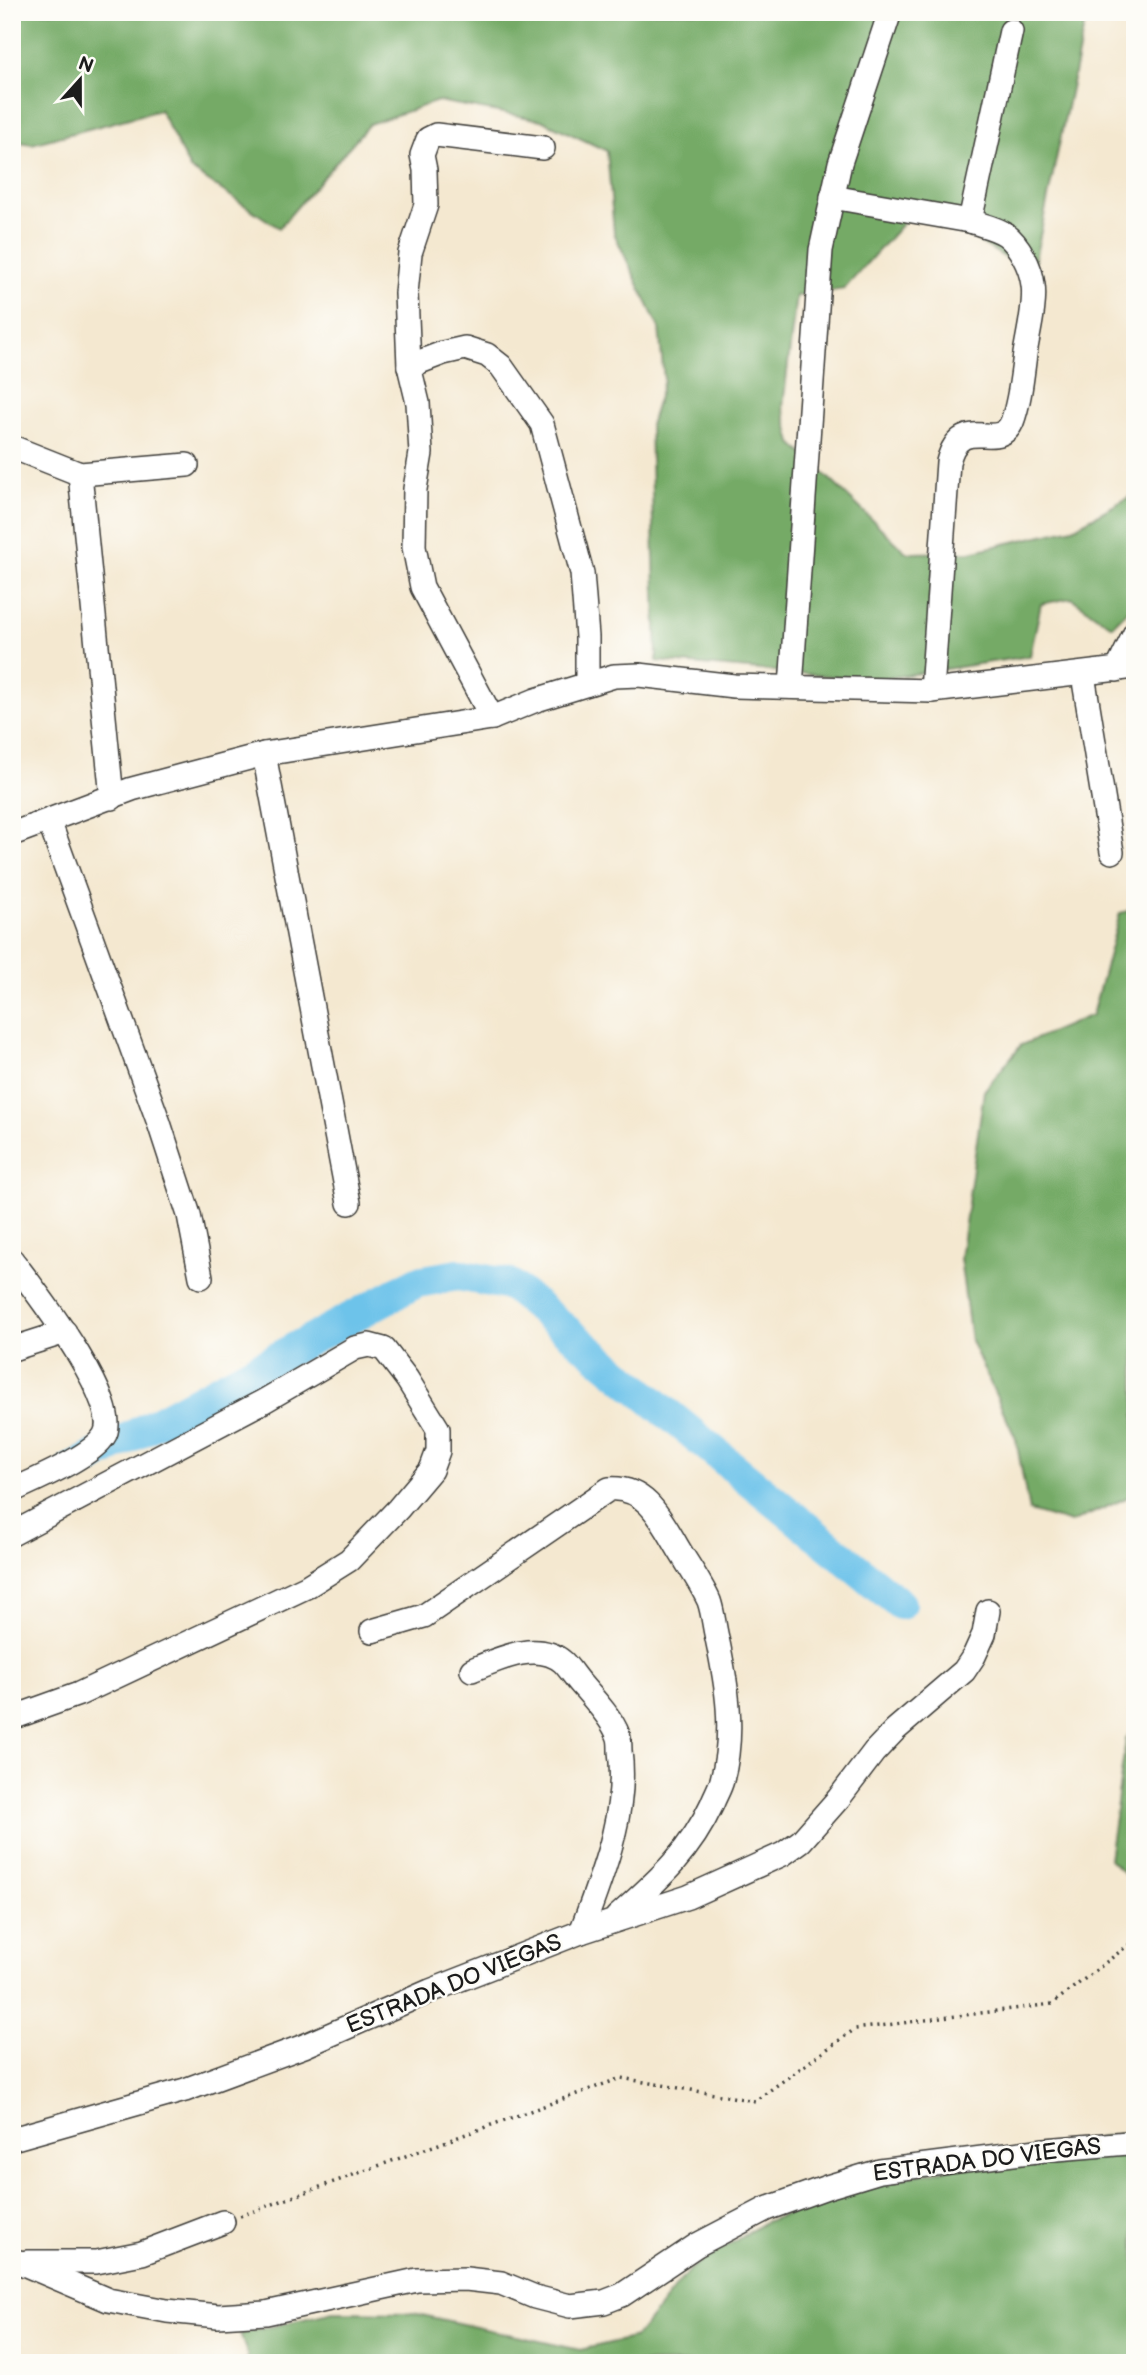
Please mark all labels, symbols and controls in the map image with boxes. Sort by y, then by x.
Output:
north arrow [46,46,116,116]
text: N [75,52,96,79]
street label: ESTRADA DO VIEGAS [342,1928,566,2040]
street label: ESTRADA DO VIEGAS [871,2132,1103,2188]

